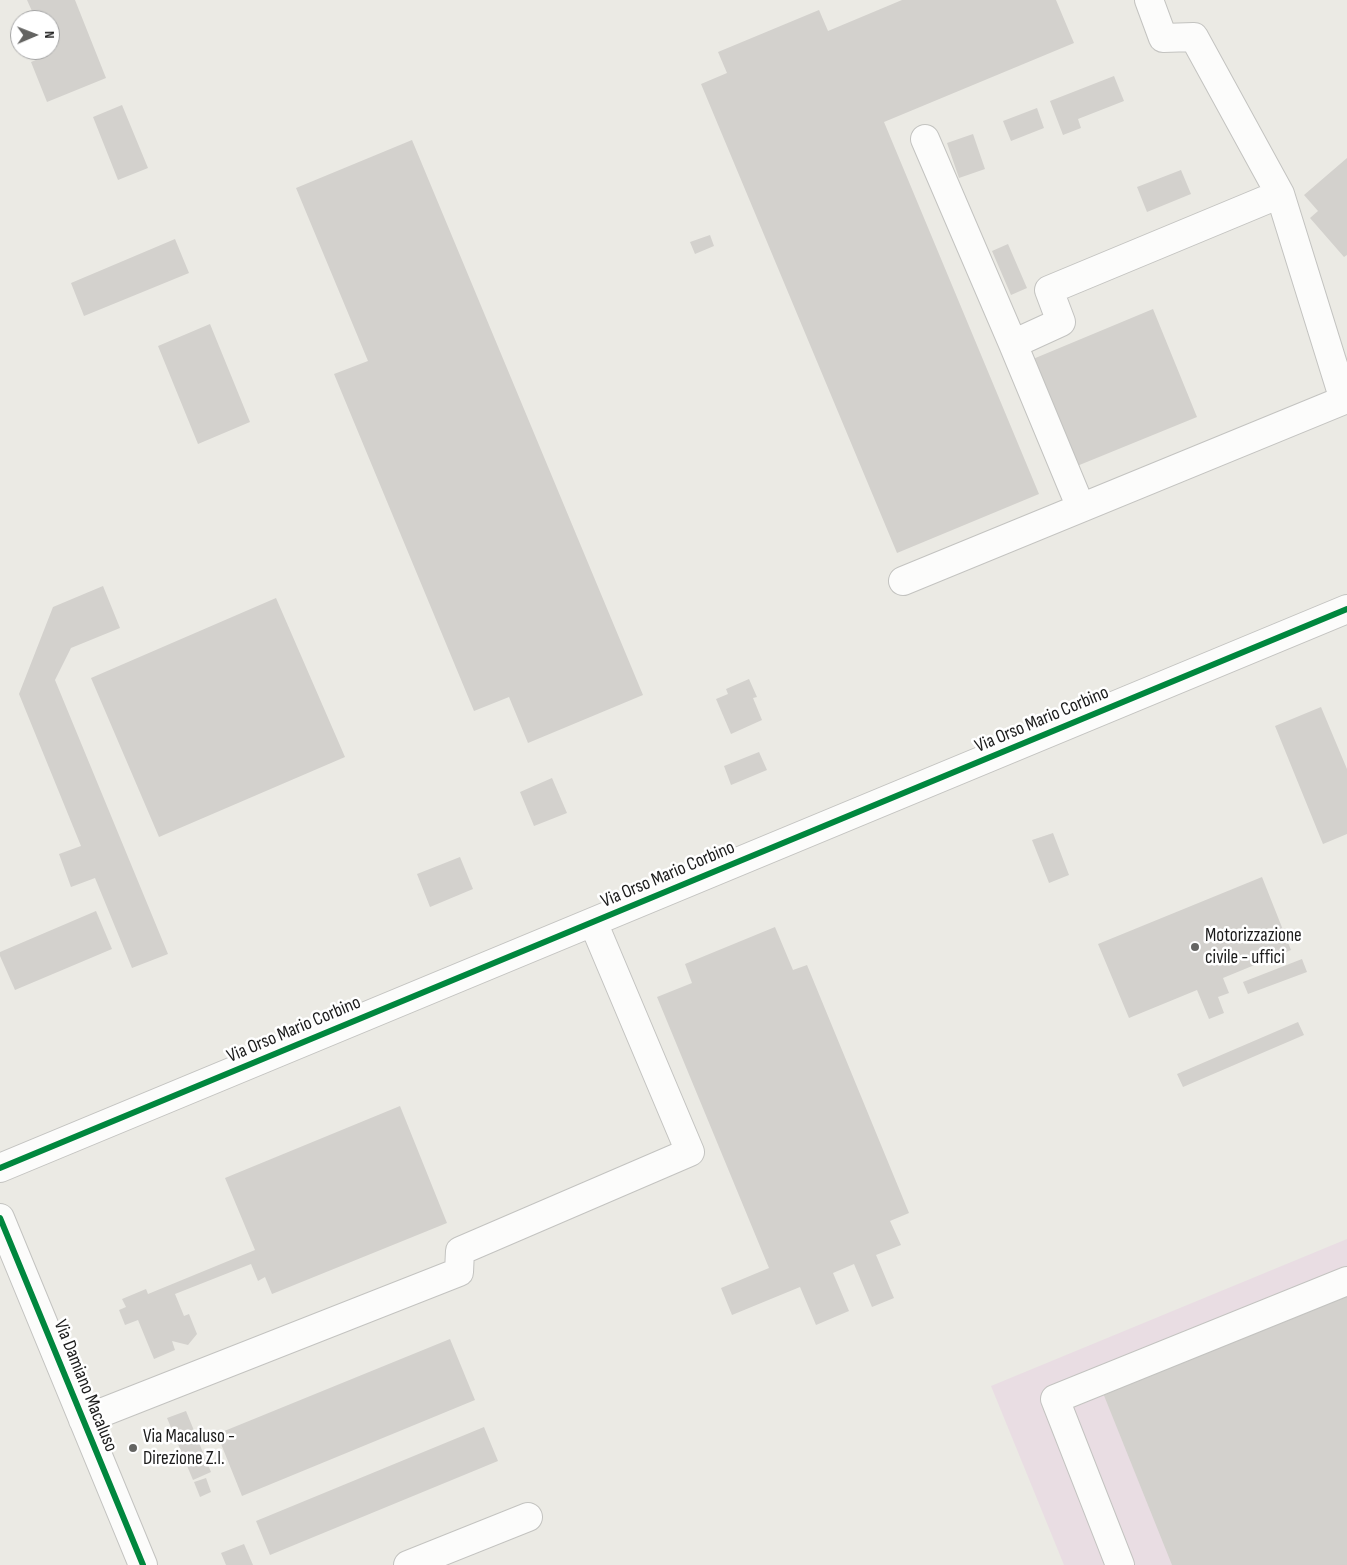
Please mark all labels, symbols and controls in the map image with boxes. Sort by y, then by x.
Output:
north arrow [10,10,60,60]
text: N [41,31,58,39]
street label: Via Orso Mario Corbino [972,682,1112,758]
street label: Via Orso Mario Corbino [598,837,738,913]
place label: Motorizzazione civile - uffici [1205,925,1302,969]
marker: Motorizzazione civile - uffici [1189,941,1201,953]
street label: Via Orso Mario Corbino [224,992,364,1068]
street label: Via Damiano Macaluso [48,1317,122,1455]
place label: Via Macaluso - Direzione Z.I. [143,1426,235,1470]
marker: Via Macaluso - Direzione Z.I. [127,1442,139,1454]

